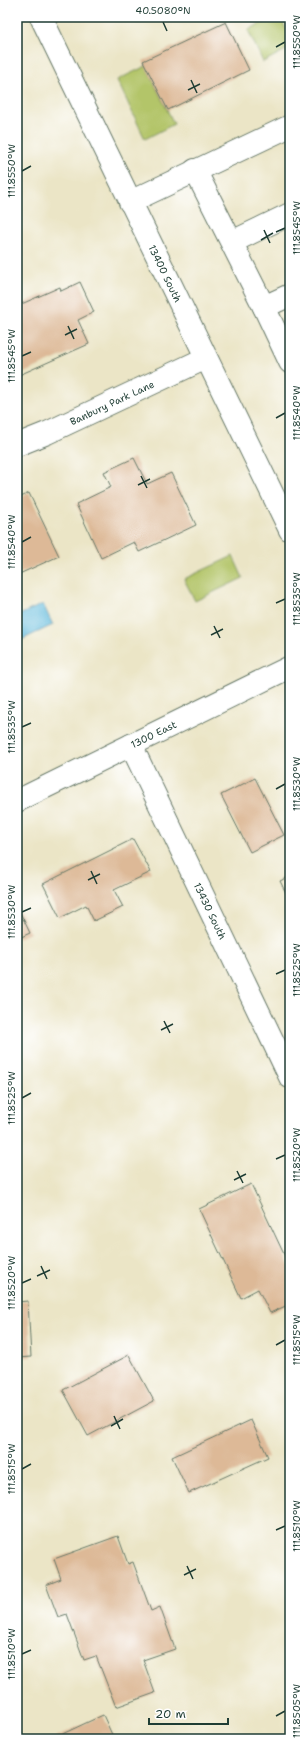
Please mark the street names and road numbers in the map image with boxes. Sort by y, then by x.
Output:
street label: 13400 South [146,243,185,304]
street label: Banbury Park Lane [68,377,156,428]
street label: 1300 East [128,717,178,751]
street label: 13430 South [191,880,230,942]

